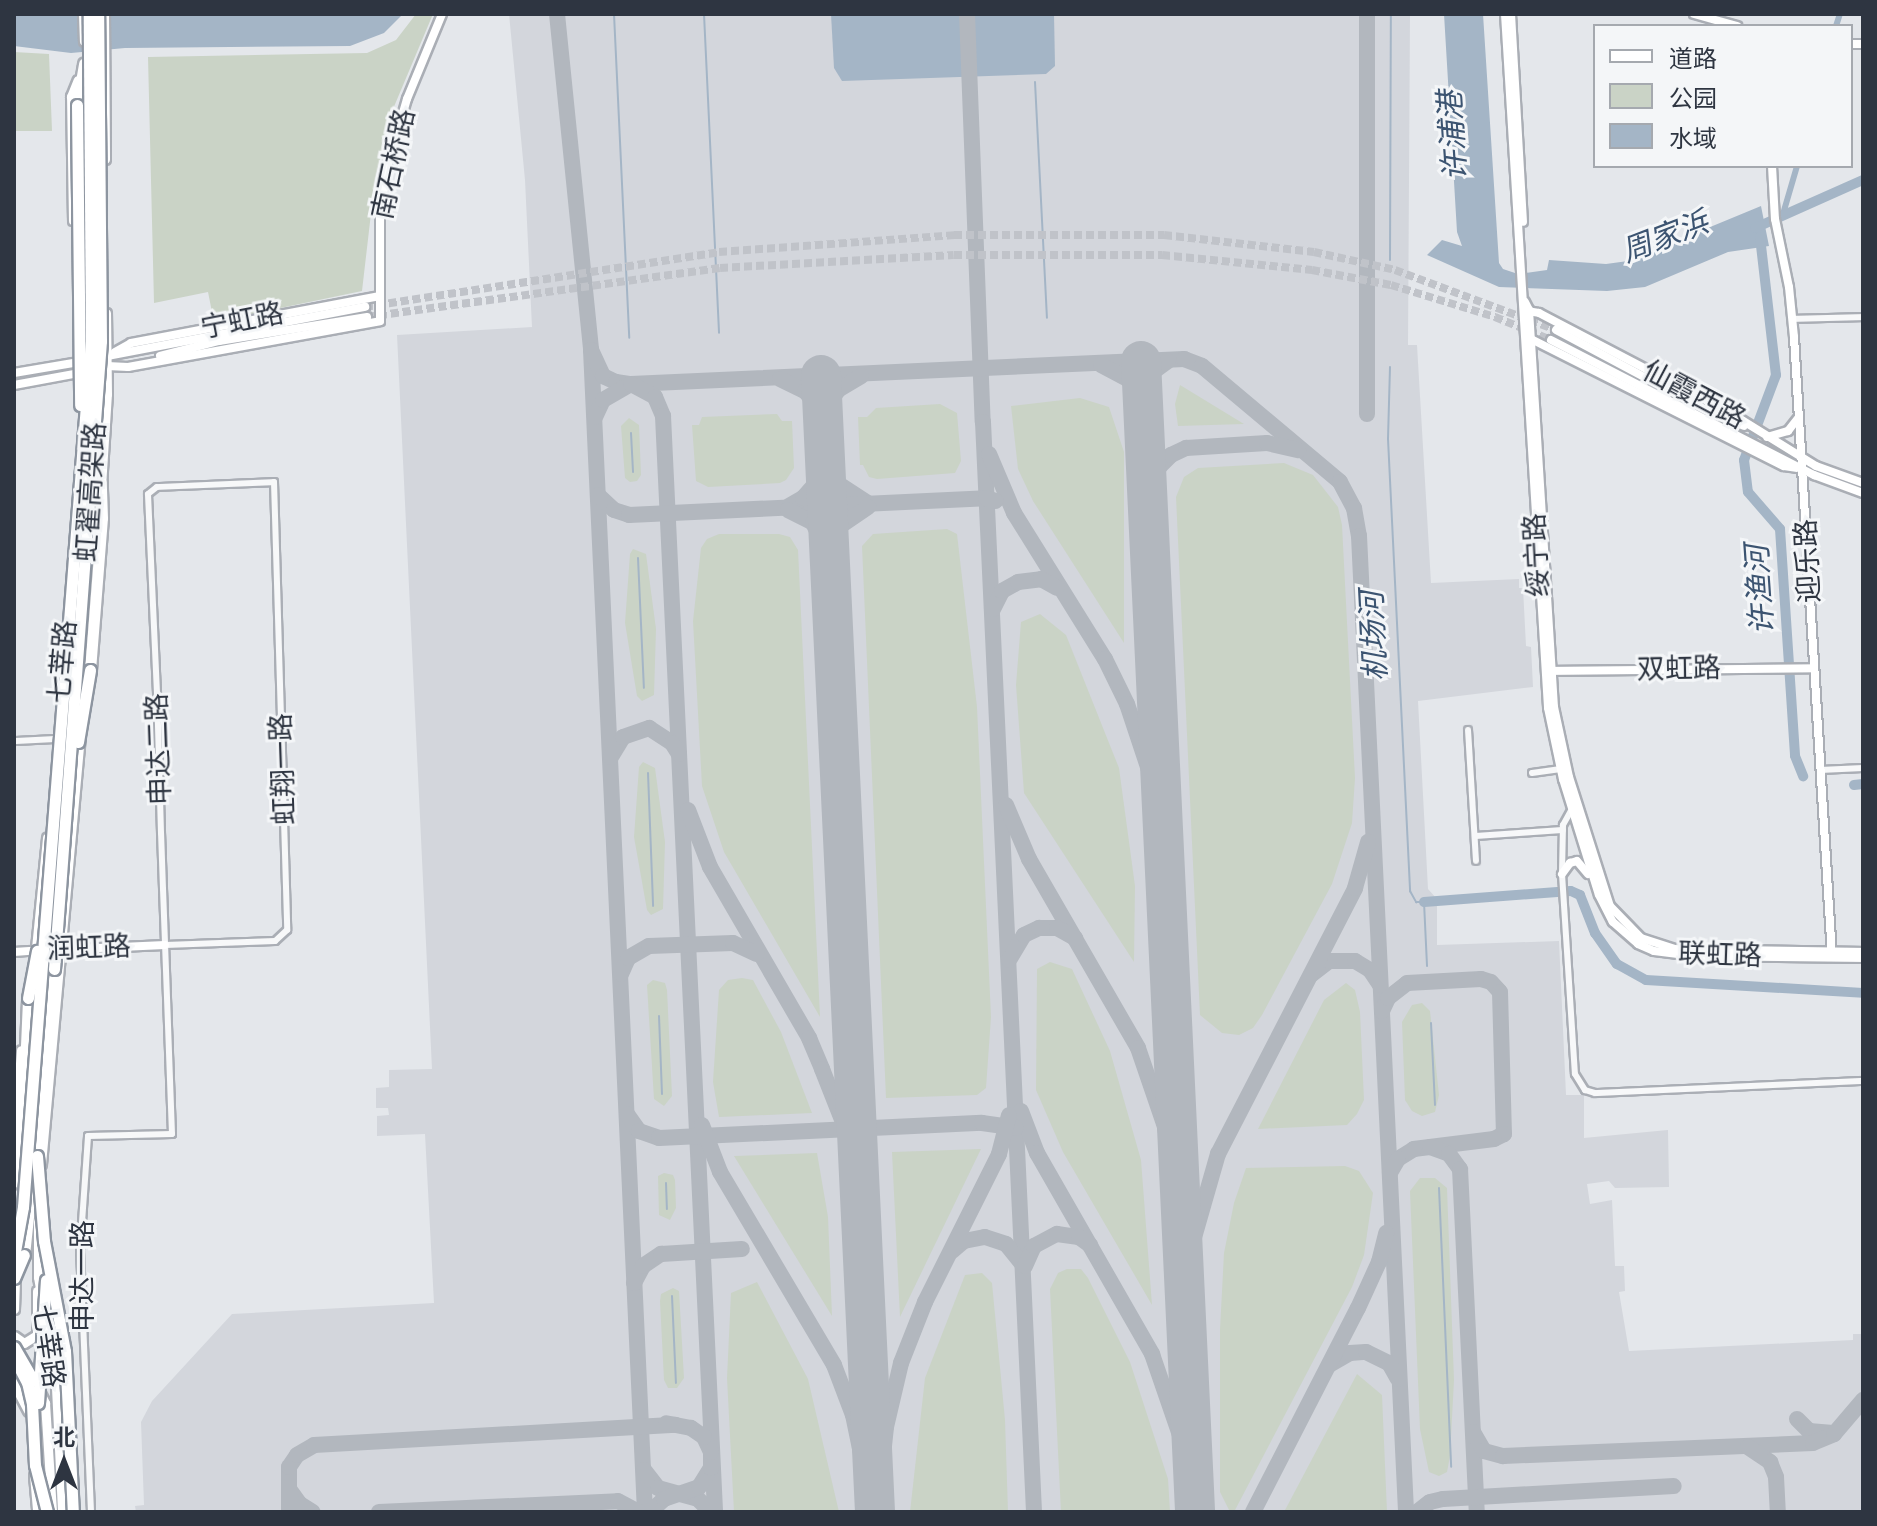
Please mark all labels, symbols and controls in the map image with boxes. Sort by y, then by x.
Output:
legend [1593,24,1853,168]
text: 道路 [1669,45,1717,73]
text: 公园 [1669,85,1717,113]
water label: 许浦港 [1432,90,1474,182]
street label: 南石桥路 [366,106,422,222]
text: 水域 [1669,125,1717,153]
water label: 周家浜 [1617,204,1713,270]
street label: 宁虹路 [198,296,286,346]
street label: 仙霞西路 [1637,354,1751,436]
street label: 虹翟高架路 [69,421,113,563]
street label: 绥宁路 [1518,512,1556,598]
street label: 迎乐路 [1789,518,1827,604]
water label: 许渔河 [1739,544,1781,636]
water label: 机场河 [1354,590,1394,682]
street label: 七莘路 [43,619,83,705]
street label: 双虹路 [1637,651,1721,687]
street label: 申达二路 [140,692,178,806]
street label: 虹翔一路 [264,712,302,826]
street label: 润虹路 [46,930,132,966]
street label: 联虹路 [1677,937,1763,973]
street label: 申达一路 [66,1220,100,1332]
street label: 七莘路 [26,1302,70,1390]
north arrow [24,1422,104,1502]
text: 北 [53,1425,75,1450]

